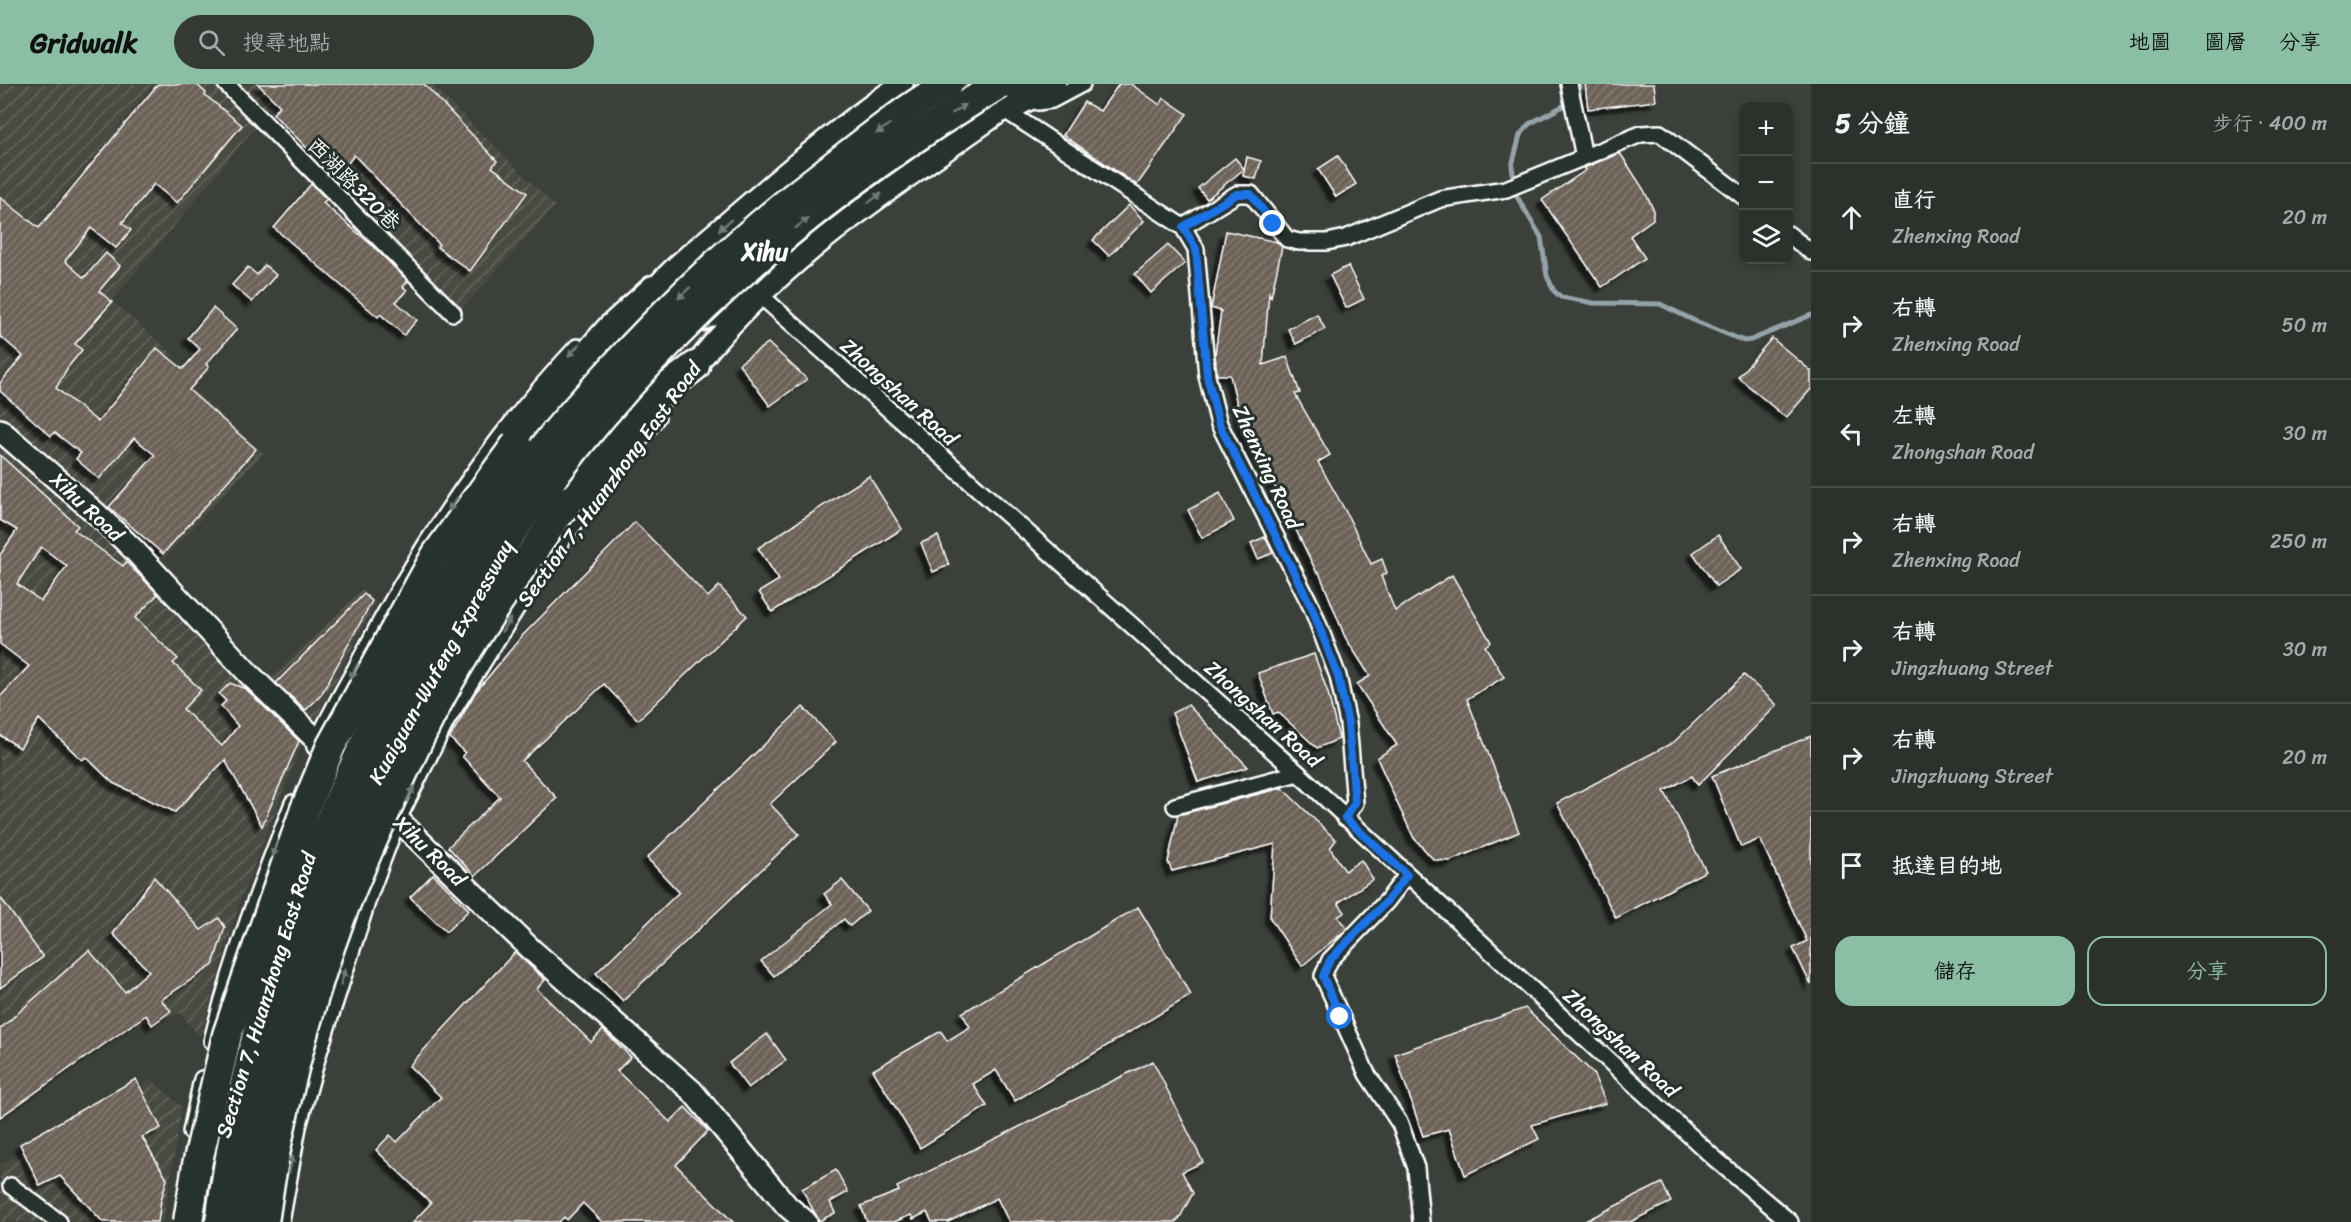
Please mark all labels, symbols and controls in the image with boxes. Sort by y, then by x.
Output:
search box [174,15,594,69]
text: Gridwalk [30,18,138,67]
text: 搜尋地點 [243,23,331,62]
text: 地圖 [2129,23,2171,61]
text: 圖層 [2204,23,2246,61]
text: 分享 [2279,23,2321,61]
icon: search [195,26,228,59]
text: 5 分鐘 [1835,100,1910,146]
map controls [1739,102,1793,264]
button: + [1739,102,1793,156]
one-way arrow [951,103,967,114]
text: 步行 · 400 m [2213,106,2327,141]
one-way arrow [875,123,891,135]
street label: 西湖路320巷 [298,128,410,240]
button: − [1739,156,1793,210]
text: 直行 [1892,180,1936,219]
one-way arrow [867,192,883,204]
text: 20 m [2282,200,2327,235]
icon: ahead [1835,201,1868,234]
route end [1259,210,1285,236]
button: layers [1739,210,1793,264]
one-way arrow [794,217,810,230]
one-way arrow [718,218,733,231]
text: Zhenxing Road [1892,219,2020,254]
district label: Xihu [740,231,789,273]
one-way arrow [677,286,692,300]
text: 右轉 [1892,288,1936,327]
text: 50 m [2282,308,2327,343]
icon: right [1835,309,1868,342]
text: Zhenxing Road [1892,327,2020,362]
street label: Zhongshan Road [831,328,968,457]
one-way arrow [567,343,581,358]
street label: Section 7, Huanzhong East Road [506,351,713,615]
text: 左轉 [1892,396,1936,435]
street label: Zhenxing Road [1221,398,1313,538]
text: 30 m [2283,416,2327,451]
icon: left [1835,417,1868,450]
text: Zhongshan Road [1892,435,2034,470]
street label: Xihu Road [40,461,135,553]
one-way arrow [448,496,460,511]
text: 右轉 [1892,504,1936,543]
text: 250 m [2270,524,2327,559]
icon: right [1835,525,1868,558]
street label: Kuaiguan-Wufeng Expressway [358,532,525,792]
text: Zhenxing Road [1892,543,2020,578]
text: 右轉 [1892,612,1936,651]
one-way arrow [501,616,512,633]
text: 30 m [2283,632,2327,667]
icon: right [1835,633,1868,666]
street label: Zhongshan Road [1195,650,1332,779]
text: Jingzhuang Street [1892,651,2053,686]
one-way arrow [349,663,359,680]
text: 右轉 [1892,720,1936,759]
text: 20 m [2282,740,2327,775]
icon: right [1835,741,1868,774]
text: Jingzhuang Street [1892,759,2053,794]
one-way arrow [405,785,415,802]
street label: Xihu Road [383,805,477,898]
one-way arrow [270,840,279,858]
street label: Section 7, Huanzhong East Road [204,846,328,1143]
text: 抵達目的地 [1892,846,2002,885]
icon: arrive [1835,849,1868,882]
button: 儲存 [1835,936,2075,1006]
button: 分享 [2087,936,2327,1006]
one-way arrow [338,968,348,986]
street label: Zhongshan Road [1554,978,1690,1109]
route start [1326,1003,1352,1029]
one-way arrow [287,1155,296,1174]

